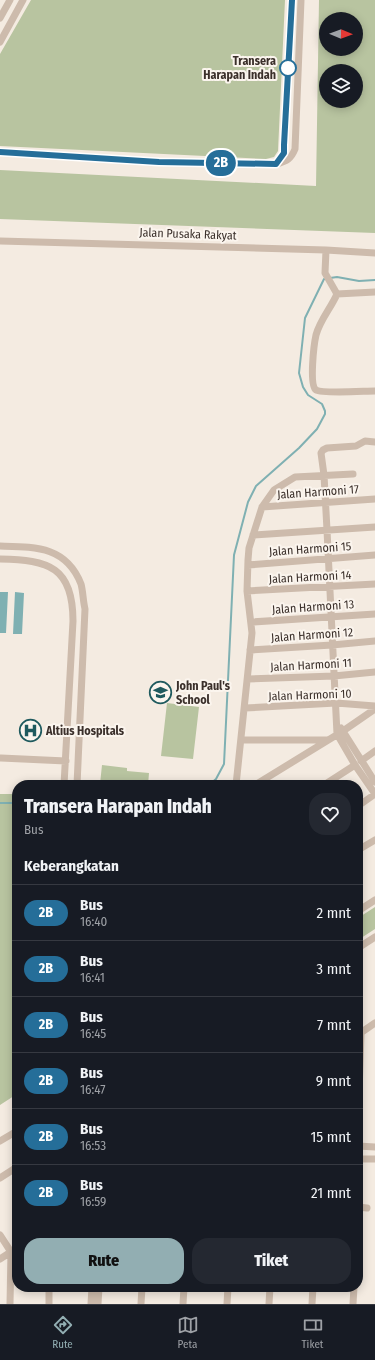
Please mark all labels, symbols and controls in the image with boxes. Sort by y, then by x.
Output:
north arrow [319,12,363,56]
map controls [319,12,363,108]
place label: Transera Harapan Indah [203,54,276,82]
marker: Transera Harapan Indah [279,59,297,77]
button: layers [319,64,363,108]
line badge: 2B [203,150,239,176]
text: 2B [214,154,228,171]
street label: Jalan Pusaka Rakyat [139,225,237,243]
street label: Jalan Harmoni 17 [277,482,359,502]
street label: Jalan Harmoni 15 [268,539,352,559]
street label: Jalan Harmoni 14 [268,568,352,586]
street label: Jalan Harmoni 13 [271,597,355,617]
street label: Jalan Harmoni 12 [271,625,353,645]
street label: Jalan Harmoni 11 [270,656,352,674]
place label: John Paul's School [175,679,231,707]
school or university icon: John Paul's School [148,680,174,706]
street label: Jalan Harmoni 10 [268,687,352,703]
hospital icon: Altius Hospitals [18,718,44,744]
place label: Altius Hospitals [45,724,125,738]
button: heart [309,793,351,835]
text: Transera Harapan Indah [24,795,212,818]
text: Bus [24,822,43,837]
text: Keberangkatan [24,857,119,875]
text: Bus [80,896,103,914]
text: 2B [39,904,53,921]
text: 2 mnt [317,904,351,922]
text: 16:40 [80,914,107,929]
text: Bus [80,952,103,970]
text: 2B [39,960,53,977]
text: 3 mnt [316,960,351,978]
text: 16:41 [80,970,105,985]
text: Bus [80,1008,103,1026]
text: 2B [39,1016,53,1033]
text: 7 mnt [317,1016,351,1034]
text: 16:45 [80,1026,106,1041]
text: Bus [80,1064,103,1082]
text: 2B [39,1072,53,1089]
text: 9 mnt [316,1072,351,1090]
text: 16:47 [80,1082,106,1097]
text: Bus [80,1120,103,1138]
text: 2B [39,1128,53,1145]
text: 15 mnt [310,1128,351,1146]
text: 16:53 [80,1138,106,1153]
text: Bus [80,1176,103,1194]
text: 2B [39,1184,53,1201]
text: 21 mnt [311,1184,351,1202]
text: 16:59 [80,1194,106,1209]
button: Rute [24,1238,184,1284]
button: Tiket [192,1238,351,1284]
tab: Rute [52,1314,74,1351]
tab: Peta [177,1314,199,1351]
tab: Tiket [302,1314,324,1351]

